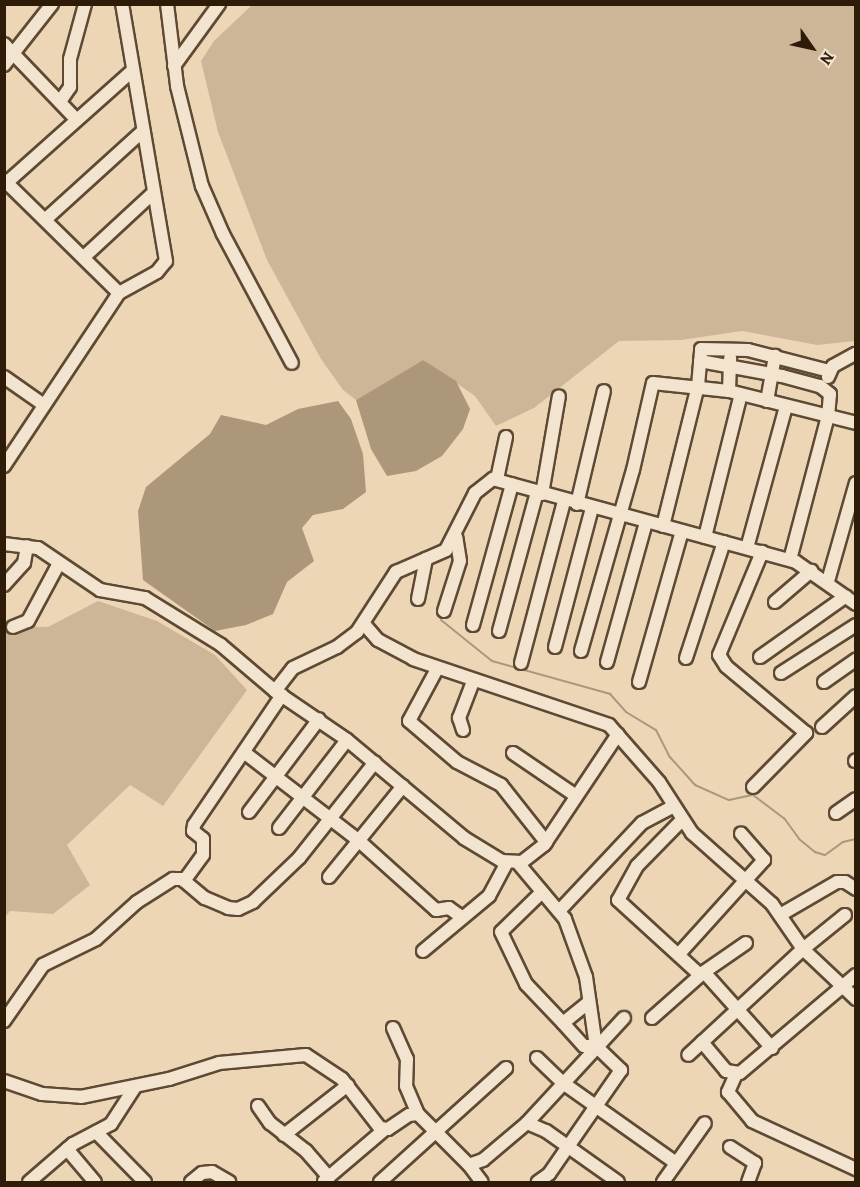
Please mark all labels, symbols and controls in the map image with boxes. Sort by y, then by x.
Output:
north arrow [782,18,842,78]
text: N [815,47,839,69]

